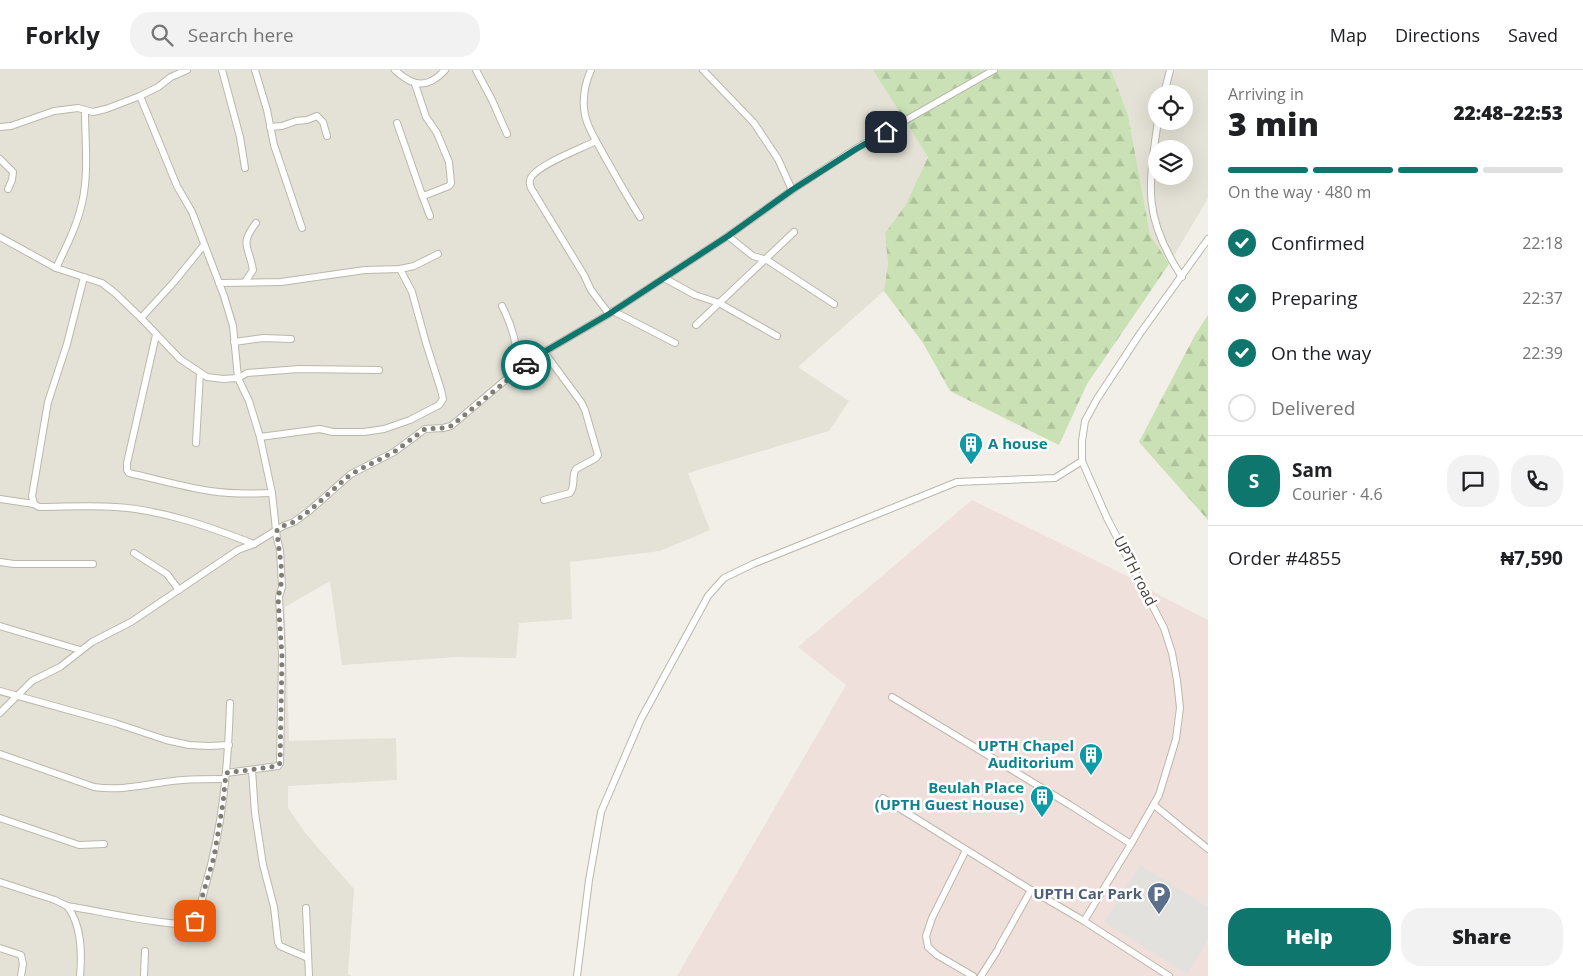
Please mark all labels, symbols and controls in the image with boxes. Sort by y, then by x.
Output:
search box [130,12,480,57]
text: Forkly [25,18,100,51]
icon: search [148,21,176,49]
text: Search here [188,22,294,48]
text: Map [1330,23,1367,47]
text: Directions [1395,23,1480,47]
text: Saved [1508,23,1558,47]
text: Arriving in [1228,83,1304,105]
map controls [1148,85,1193,185]
button: locate [1148,85,1193,130]
text: 22:48–22:53 [1453,100,1563,126]
text: 3 min [1228,102,1319,145]
pin [865,111,907,153]
icon: home [872,118,900,146]
button: layers [1148,140,1193,185]
text: On the way · 480 m [1228,181,1371,203]
icon: check [1228,229,1256,257]
text: Confirmed [1271,230,1365,256]
text: 22:18 [1522,232,1563,254]
icon: check [1228,284,1256,312]
text: Preparing [1271,285,1358,311]
text: 22:37 [1522,287,1563,309]
icon: check [1228,339,1256,367]
courier [501,340,551,390]
text: On the way [1271,340,1371,366]
text: 22:39 [1522,342,1563,364]
icon: car [512,351,540,379]
text: Delivered [1271,395,1355,421]
building icon: A house [958,431,984,465]
place label: A house [988,433,1048,453]
button: chat [1447,455,1499,507]
button: phone [1511,455,1563,507]
text: Sam [1292,457,1333,483]
text: S [1249,468,1259,494]
text: Courier · 4.6 [1292,483,1383,505]
street label: UPTH road [1110,532,1162,609]
text: Order #4855 [1228,545,1341,571]
text: ₦7,590 [1500,545,1563,571]
place label: UPTH Chapel Auditorium [978,735,1074,772]
building icon: UPTH Chapel Auditorium [1078,742,1104,776]
place label: Beulah Place (UPTH Guest House) [875,777,1024,814]
building icon: Beulah Place (UPTH Guest House) [1029,784,1055,818]
parking icon: UPTH Car Park [1146,881,1172,915]
place label: UPTH Car Park [1033,883,1143,903]
pin [174,900,216,942]
icon: bag [181,907,209,935]
button: Help [1228,908,1391,966]
button: Share [1401,908,1563,966]

